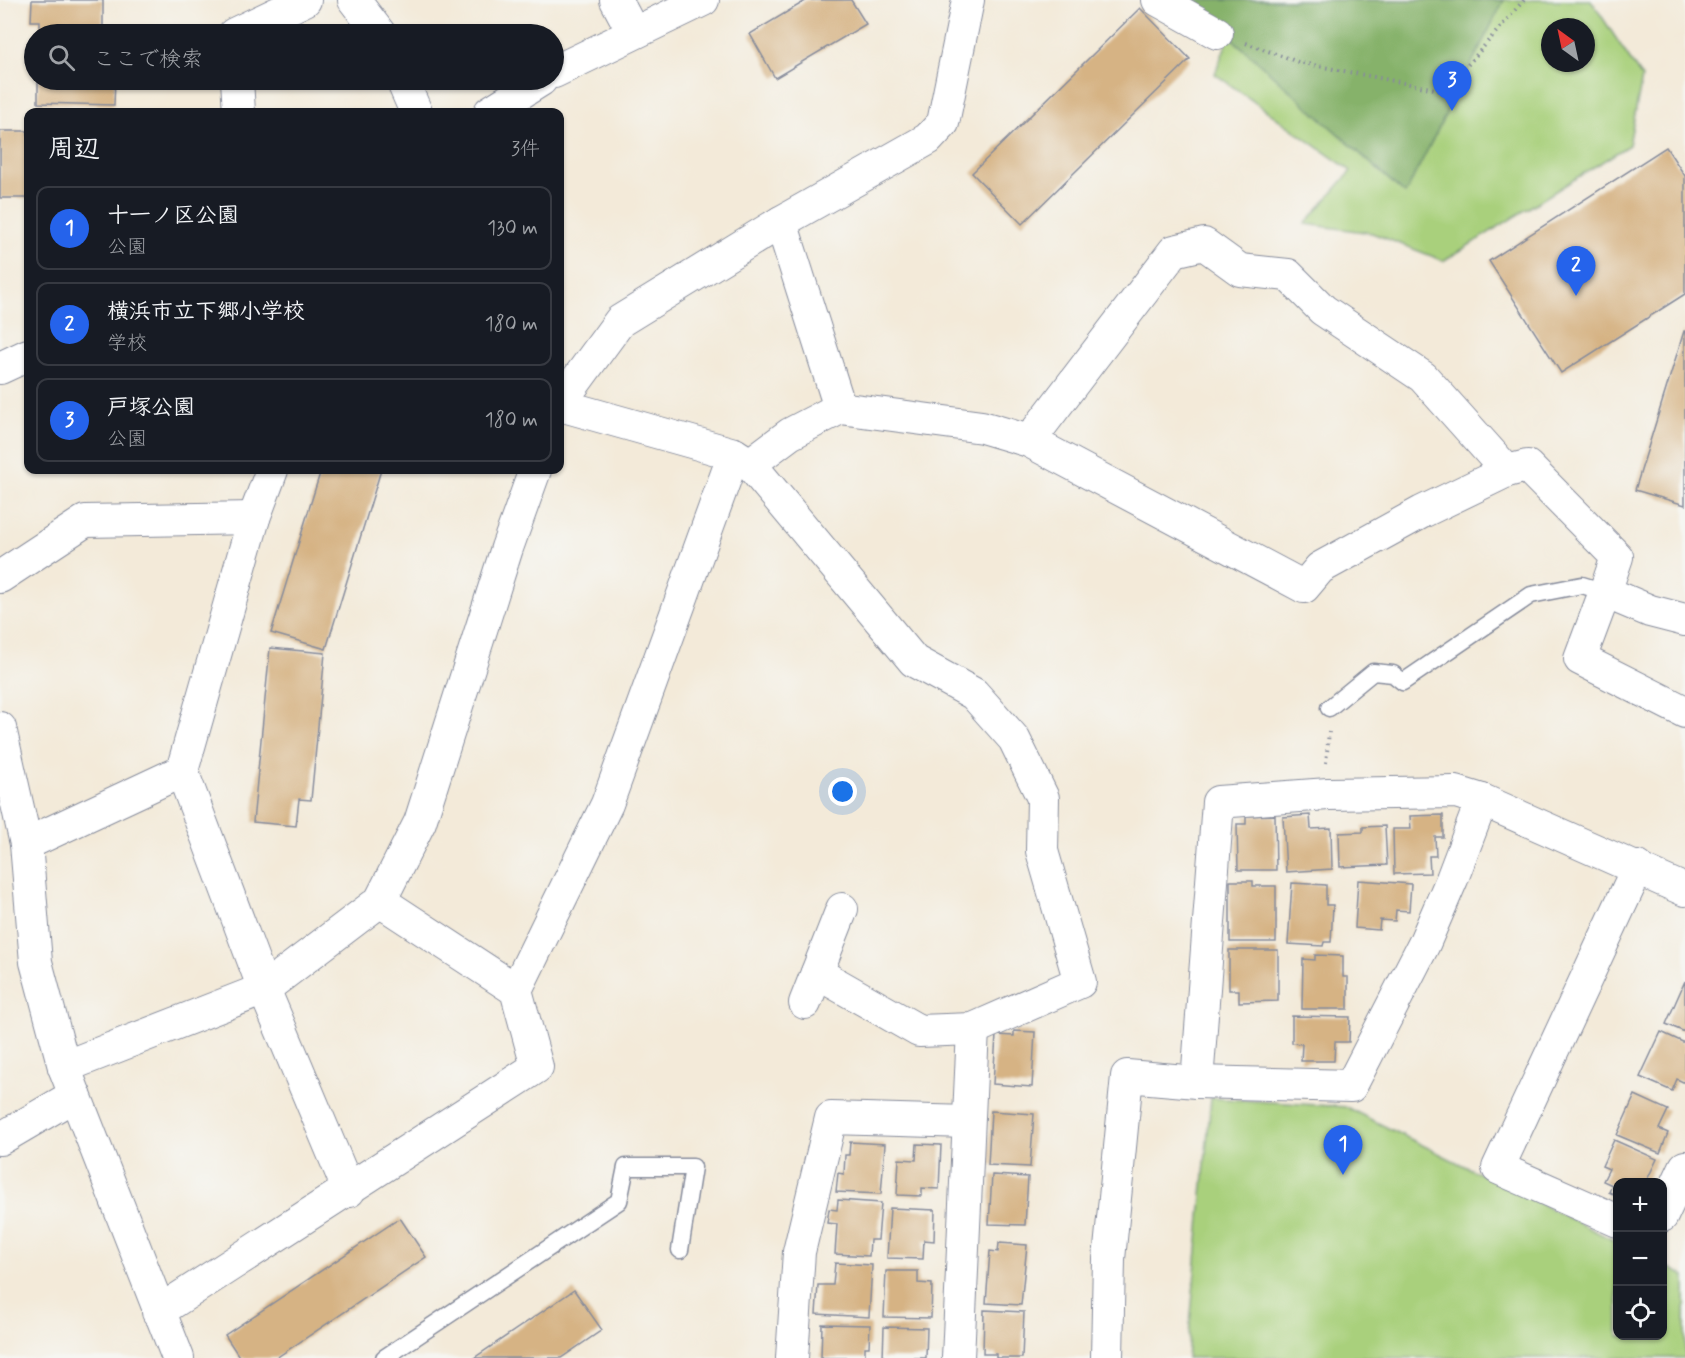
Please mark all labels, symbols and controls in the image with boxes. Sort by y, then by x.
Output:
north arrow [1541,18,1595,72]
search box [24,24,564,90]
icon: search [45,41,78,74]
text: ここで検索 [93,46,203,74]
pin: 3 [1432,62,1472,111]
text: 周辺 [48,133,100,167]
text: 3件 [511,136,540,163]
text: 十一ノ区公園 [107,202,239,230]
text: 1 [65,215,74,242]
text: 130 m [487,215,538,242]
text: 公園 [107,234,147,261]
pin: 2 [1556,246,1596,296]
text: 横浜市立下郷小学校 [107,298,305,326]
text: 2 [65,311,74,338]
text: 180 m [485,311,538,338]
text: 学校 [107,330,147,357]
text: 戸塚公園 [107,394,195,422]
text: 3 [65,407,74,434]
text: 180 m [485,407,538,434]
text: 公園 [107,426,147,453]
your location [828,777,857,806]
pin: 1 [1324,1126,1362,1175]
map controls [1613,1178,1667,1340]
button: + [1613,1178,1667,1232]
button: − [1613,1232,1667,1286]
button: locate [1613,1286,1667,1340]

